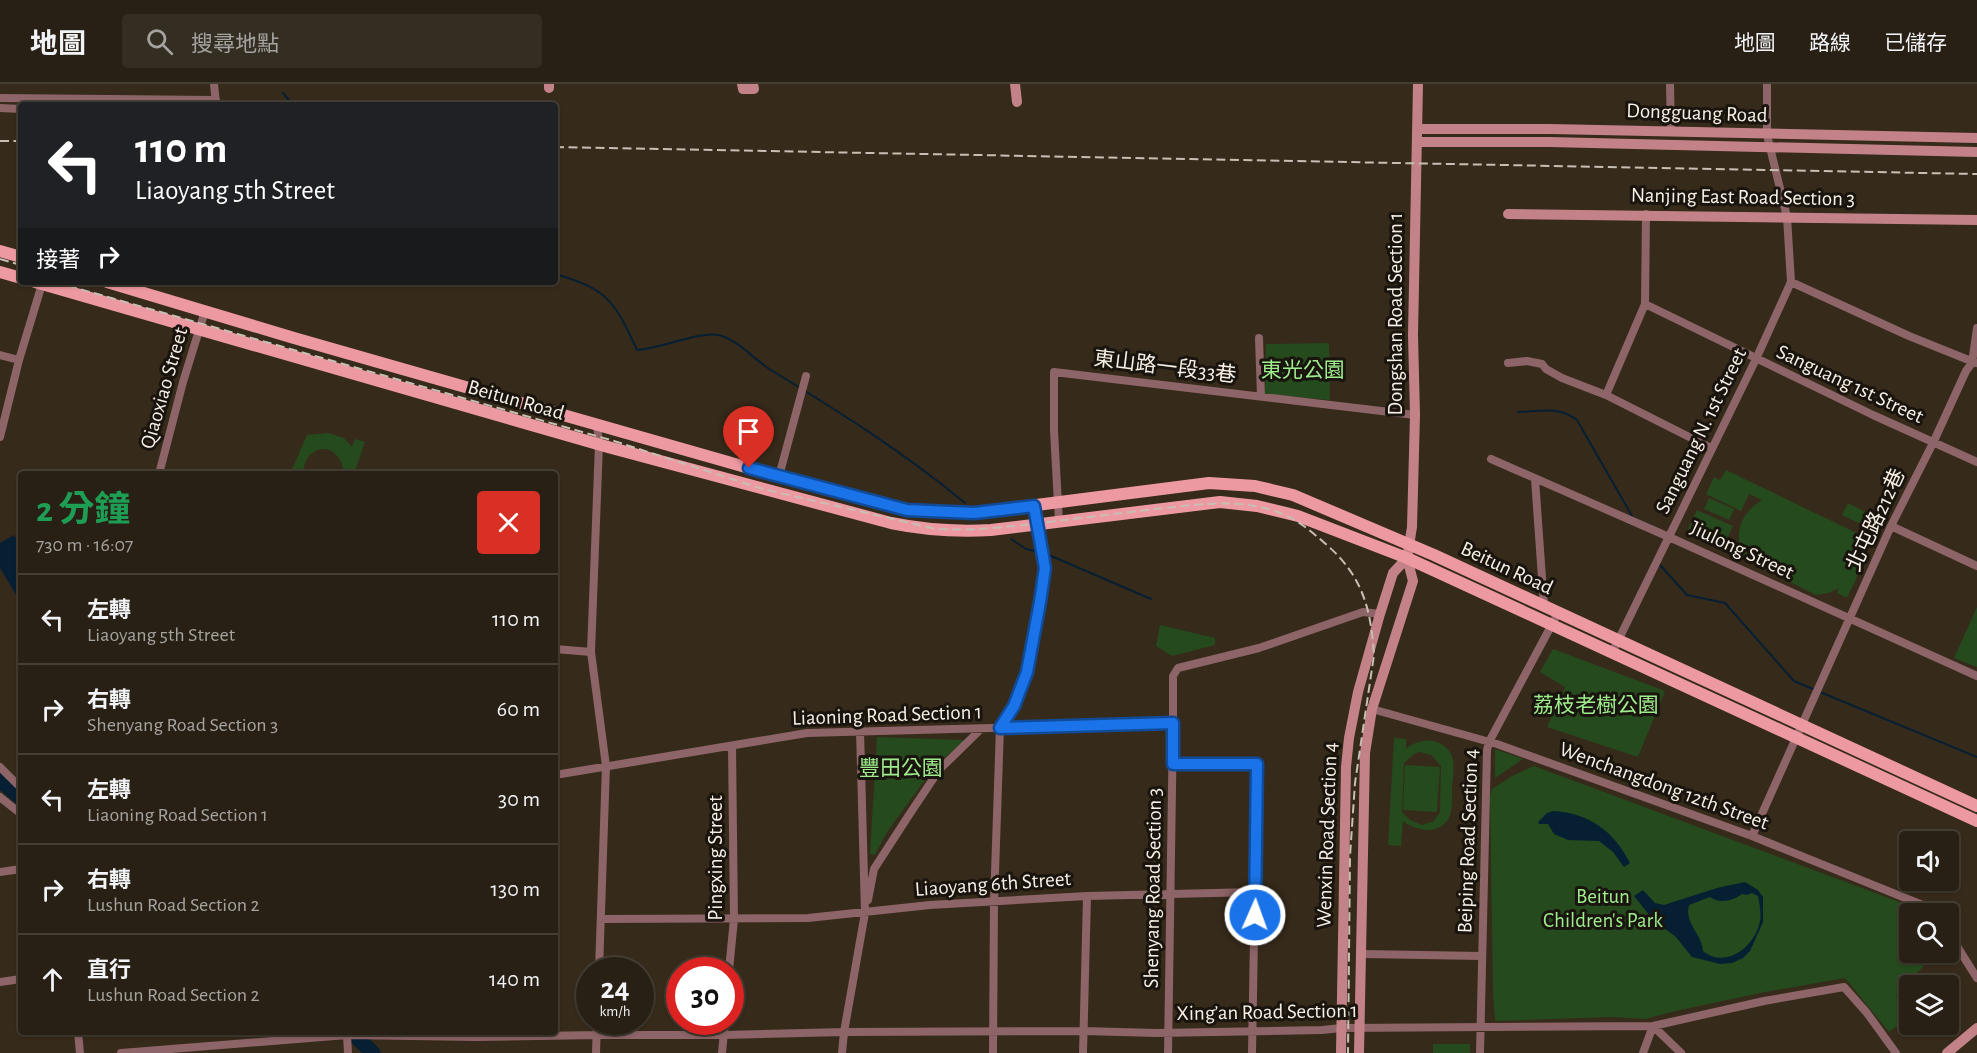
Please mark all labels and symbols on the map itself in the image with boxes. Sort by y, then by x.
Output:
street label: Dongguang Road [1626,100,1768,126]
street label: Nanjing East Road Section 3 [1631,185,1855,209]
street label: Dongshan Road Section 1 [1385,212,1406,416]
street label: Qiaoxiao Street [137,325,191,451]
street label: Sanguang 1st Street [1773,341,1927,427]
street label: Sanguang N. 1st Street [1652,345,1750,517]
street label: 東山路一段33巷 [1093,347,1238,386]
park label: 東光公園 [1261,359,1345,381]
street label: Beitun Road [465,376,567,424]
pin [723,406,774,468]
street label: 北屯路212巷 [1842,465,1909,574]
street label: Jiulong Street [1687,517,1797,583]
street label: Beitun Road [1458,538,1556,599]
park label: 荔枝老樹公園 [1533,694,1659,716]
street label: Liaoning Road Section 1 [792,701,982,729]
street label: Wenchangdong 12th Street [1557,738,1772,834]
street label: Wenxin Road Section 4 [1313,742,1341,928]
street label: Beiping Road Section 4 [1454,748,1482,934]
park label: 豐田公園 [859,757,943,779]
street label: Shenyang Road Section 3 [1141,787,1165,989]
street label: Pingxing Street [705,795,726,921]
street label: Liaoyang 6th Street [914,868,1072,900]
position arrow [1223,883,1287,947]
park label: Beitun Children's Park [1543,886,1663,931]
speed limit sign: 30 [666,957,744,1035]
street label: Xing’an Road Section 1 [1176,1000,1358,1024]

